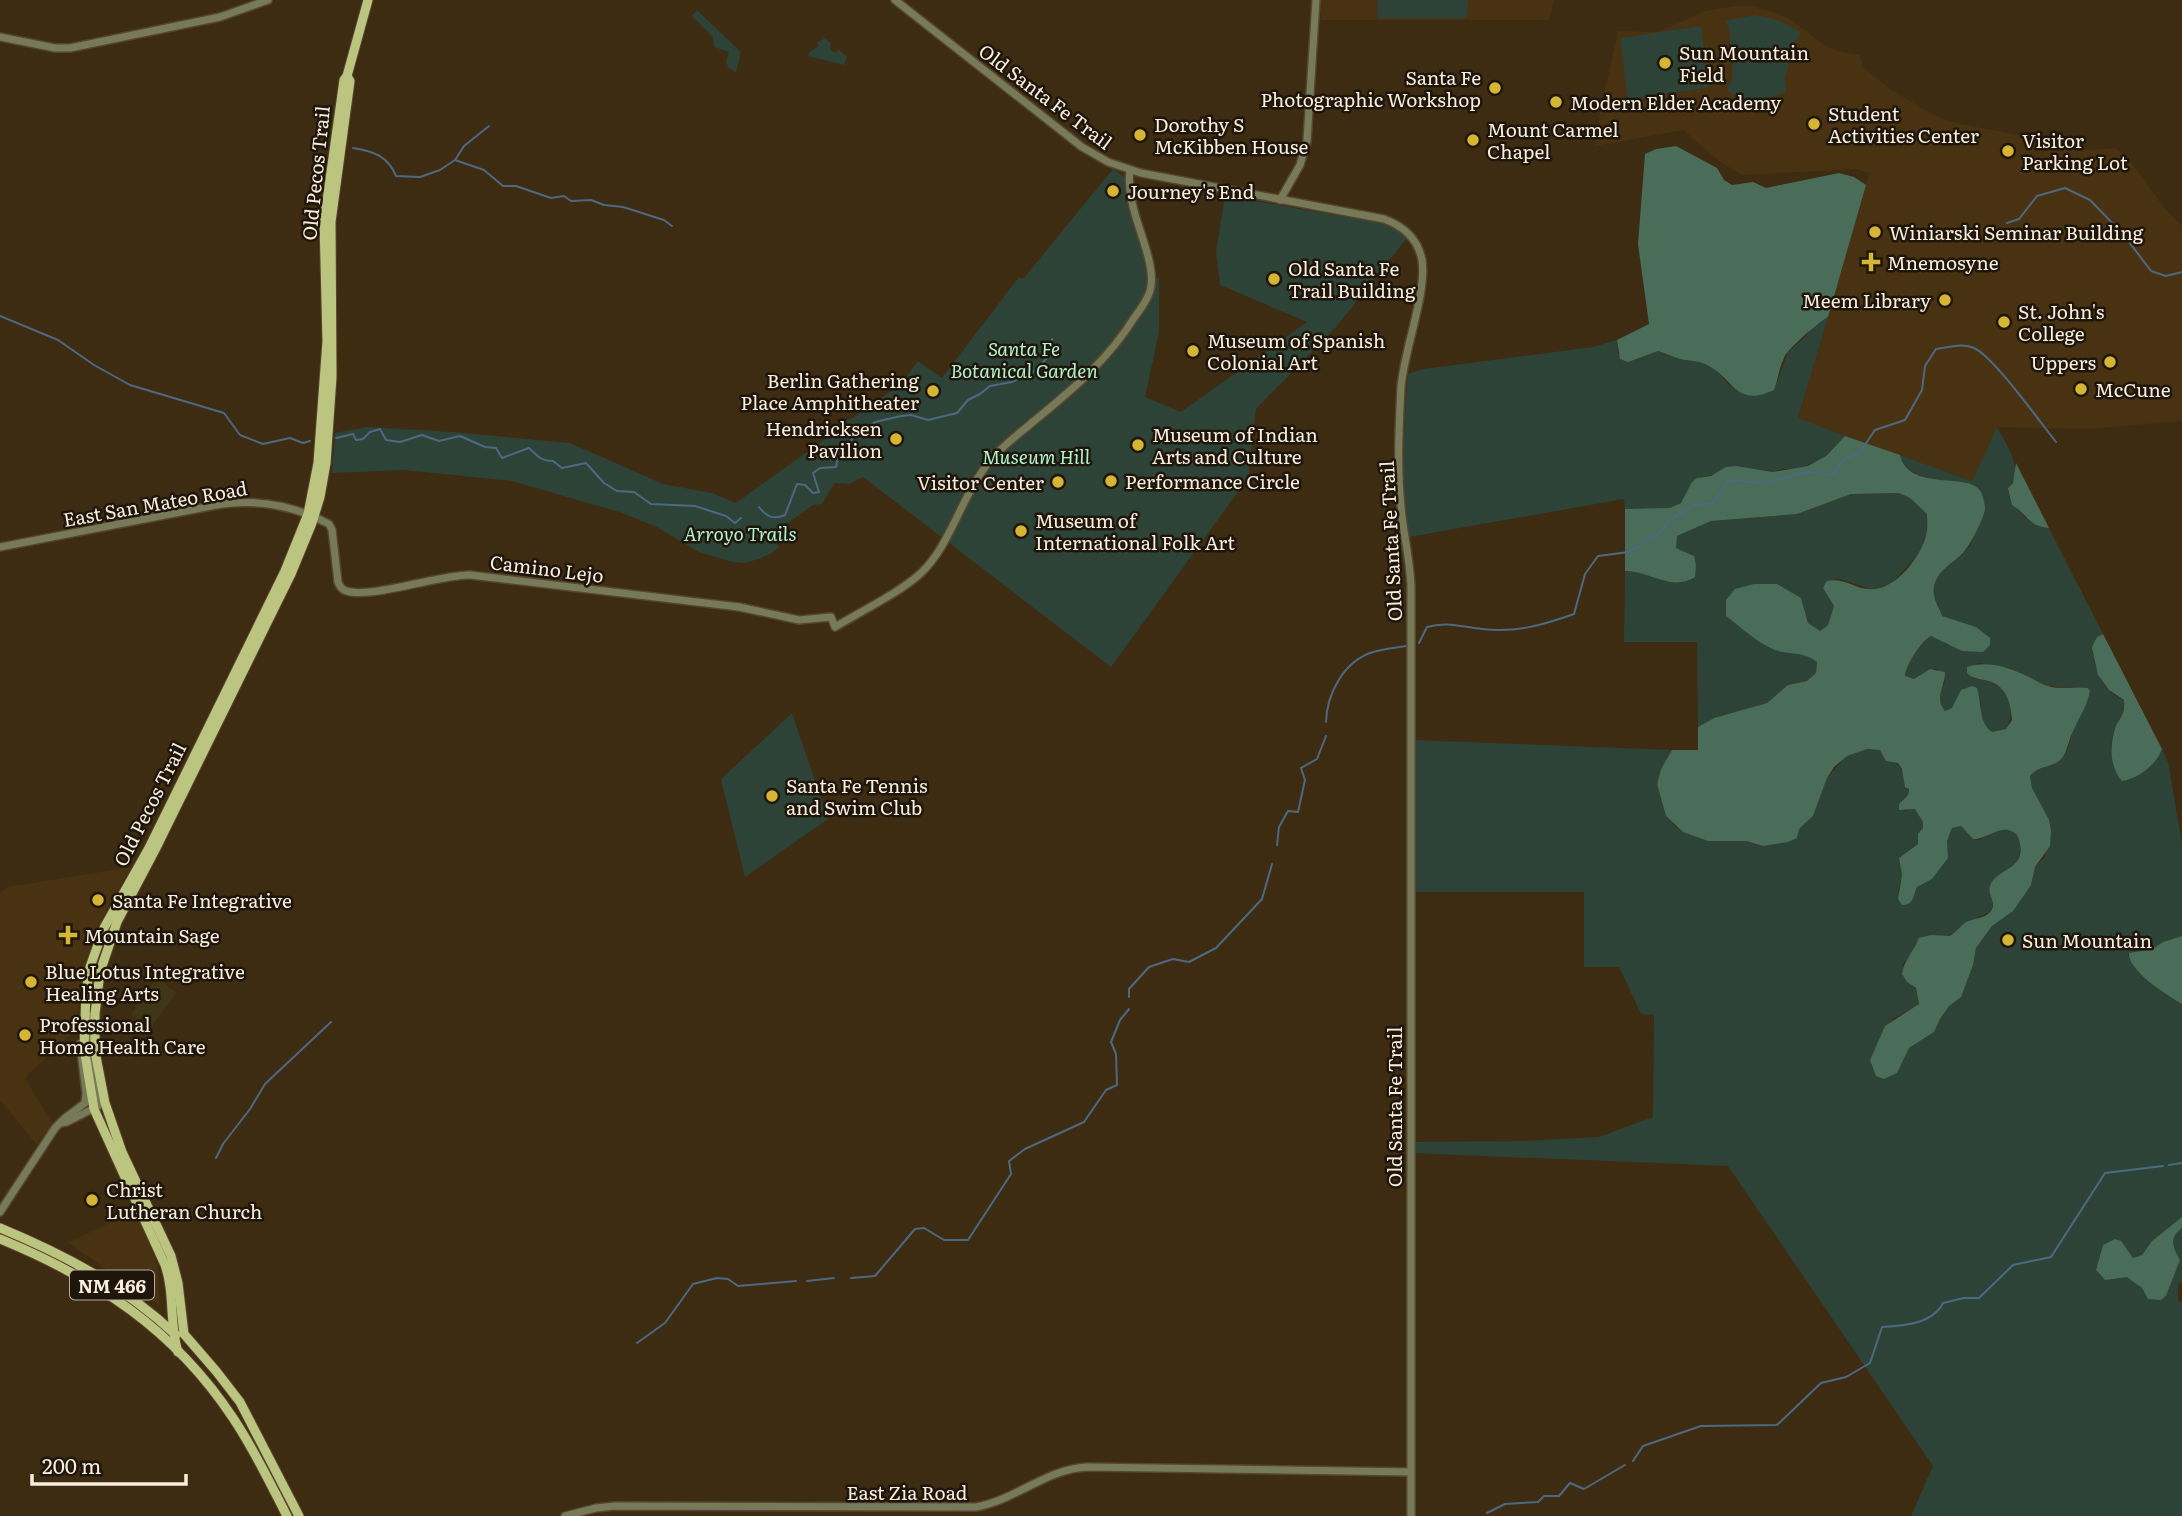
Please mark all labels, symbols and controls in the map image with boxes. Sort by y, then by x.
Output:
street label: Old Santa Fe Trail [973,36,1119,156]
place label: Sun Mountain Field [1679,38,1809,88]
marker: Sun Mountain Field [1657,55,1673,71]
place label: Santa Fe Photographic Workshop [1260,63,1481,113]
marker: Santa Fe Photographic Workshop [1487,80,1503,96]
place label: Modern Elder Academy [1570,88,1781,116]
marker: Modern Elder Academy [1548,94,1564,110]
place label: Student Activities Center [1828,99,1979,149]
street label: Old Pecos Trail [294,104,336,242]
place label: Dorothy S McKibben House [1154,110,1308,160]
place label: Mount Carmel Chapel [1487,115,1619,165]
marker: Student Activities Center [1806,116,1822,132]
place label: Visitor Parking Lot [2022,126,2128,176]
marker: Dorothy S McKibben House [1132,127,1148,143]
marker: Mount Carmel Chapel [1465,132,1481,148]
marker: Visitor Parking Lot [2000,143,2016,159]
place label: Journey's End [1127,177,1255,205]
marker: Journey's End [1105,183,1121,199]
place label: Winiarski Seminar Building [1889,218,2144,246]
marker: Winiarski Seminar Building [1867,224,1883,240]
place label: Mnemosyne [1887,248,1999,276]
marker: Mnemosyne [1861,252,1881,272]
place label: Old Santa Fe Trail Building [1288,254,1416,304]
marker: Old Santa Fe Trail Building [1266,271,1282,287]
place label: Meem Library [1802,286,1931,314]
marker: Meem Library [1937,292,1953,308]
place label: St. John's College [2018,297,2105,347]
marker: St. John's College [1996,314,2012,330]
place label: Museum of Spanish Colonial Art [1207,326,1385,376]
park label: Santa Fe Botanical Garden [950,334,1098,384]
marker: Museum of Spanish Colonial Art [1185,343,1201,359]
place label: Uppers [2030,348,2096,376]
marker: Uppers [2102,354,2118,370]
place label: Berlin Gathering Place Amphitheater [740,366,919,416]
place label: McCune [2095,375,2171,403]
marker: McCune [2073,381,2089,397]
marker: Berlin Gathering Place Amphitheater [925,383,941,399]
place label: Hendricksen Pavilion [766,414,882,464]
place label: Museum of Indian Arts and Culture [1152,420,1318,470]
marker: Hendricksen Pavilion [888,431,904,447]
marker: Museum of Indian Arts and Culture [1130,437,1146,453]
park label: Museum Hill [982,442,1091,470]
street label: Old Santa Fe Trail [1372,460,1408,622]
place label: Performance Circle [1125,467,1300,495]
place label: Visitor Center [917,468,1044,496]
street label: East San Mateo Road [61,473,250,533]
marker: Performance Circle [1103,473,1119,489]
marker: Visitor Center [1050,474,1066,490]
place label: Museum of International Folk Art [1035,506,1235,556]
park label: Arroyo Trails [683,519,797,547]
marker: Museum of International Folk Art [1013,523,1029,539]
street label: Camino Lejo [489,547,605,589]
street label: Old Pecos Trail [106,737,192,871]
place label: Santa Fe Tennis and Swim Club [786,771,928,821]
marker: Santa Fe Tennis and Swim Club [764,788,780,804]
place label: Santa Fe Integrative [112,886,292,914]
marker: Santa Fe Integrative [90,892,106,908]
place label: Mountain Sage [84,921,220,949]
marker: Mountain Sage [58,925,78,945]
place label: Sun Mountain [2022,926,2152,954]
marker: Sun Mountain [2000,932,2016,948]
place label: Blue Lotus Integrative Healing Arts [45,957,245,1007]
marker: Blue Lotus Integrative Healing Arts [23,974,39,990]
place label: Professional Home Health Care [39,1010,206,1060]
marker: Professional Home Health Care [17,1027,33,1043]
street label: Old Santa Fe Trail [1380,1027,1408,1187]
place label: Christ Lutheran Church [106,1175,262,1225]
marker: Christ Lutheran Church [84,1192,100,1208]
road number: NM 466 [70,1270,154,1300]
scale bar [32,1442,186,1486]
text: 200 m [42,1449,102,1480]
street label: East Zia Road [847,1478,968,1506]

